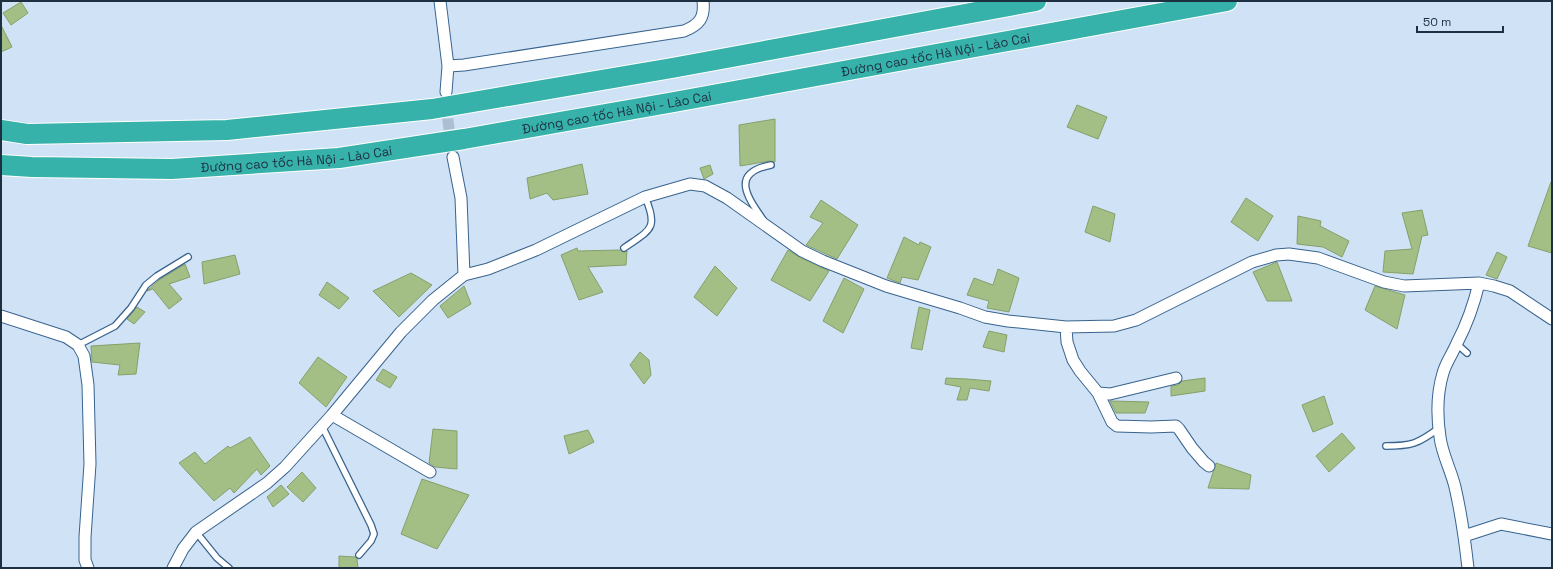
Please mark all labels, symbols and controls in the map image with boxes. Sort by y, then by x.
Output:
scale bar [1417,8,1503,34]
text: 50 m [1423,14,1451,30]
street label: Đường cao tốc Hà Nội - Lào Cai [840,29,1032,80]
street label: Đường cao tốc Hà Nội - Lào Cai [521,87,713,137]
street label: Đường cao tốc Hà Nội - Lào Cai [200,142,393,176]

